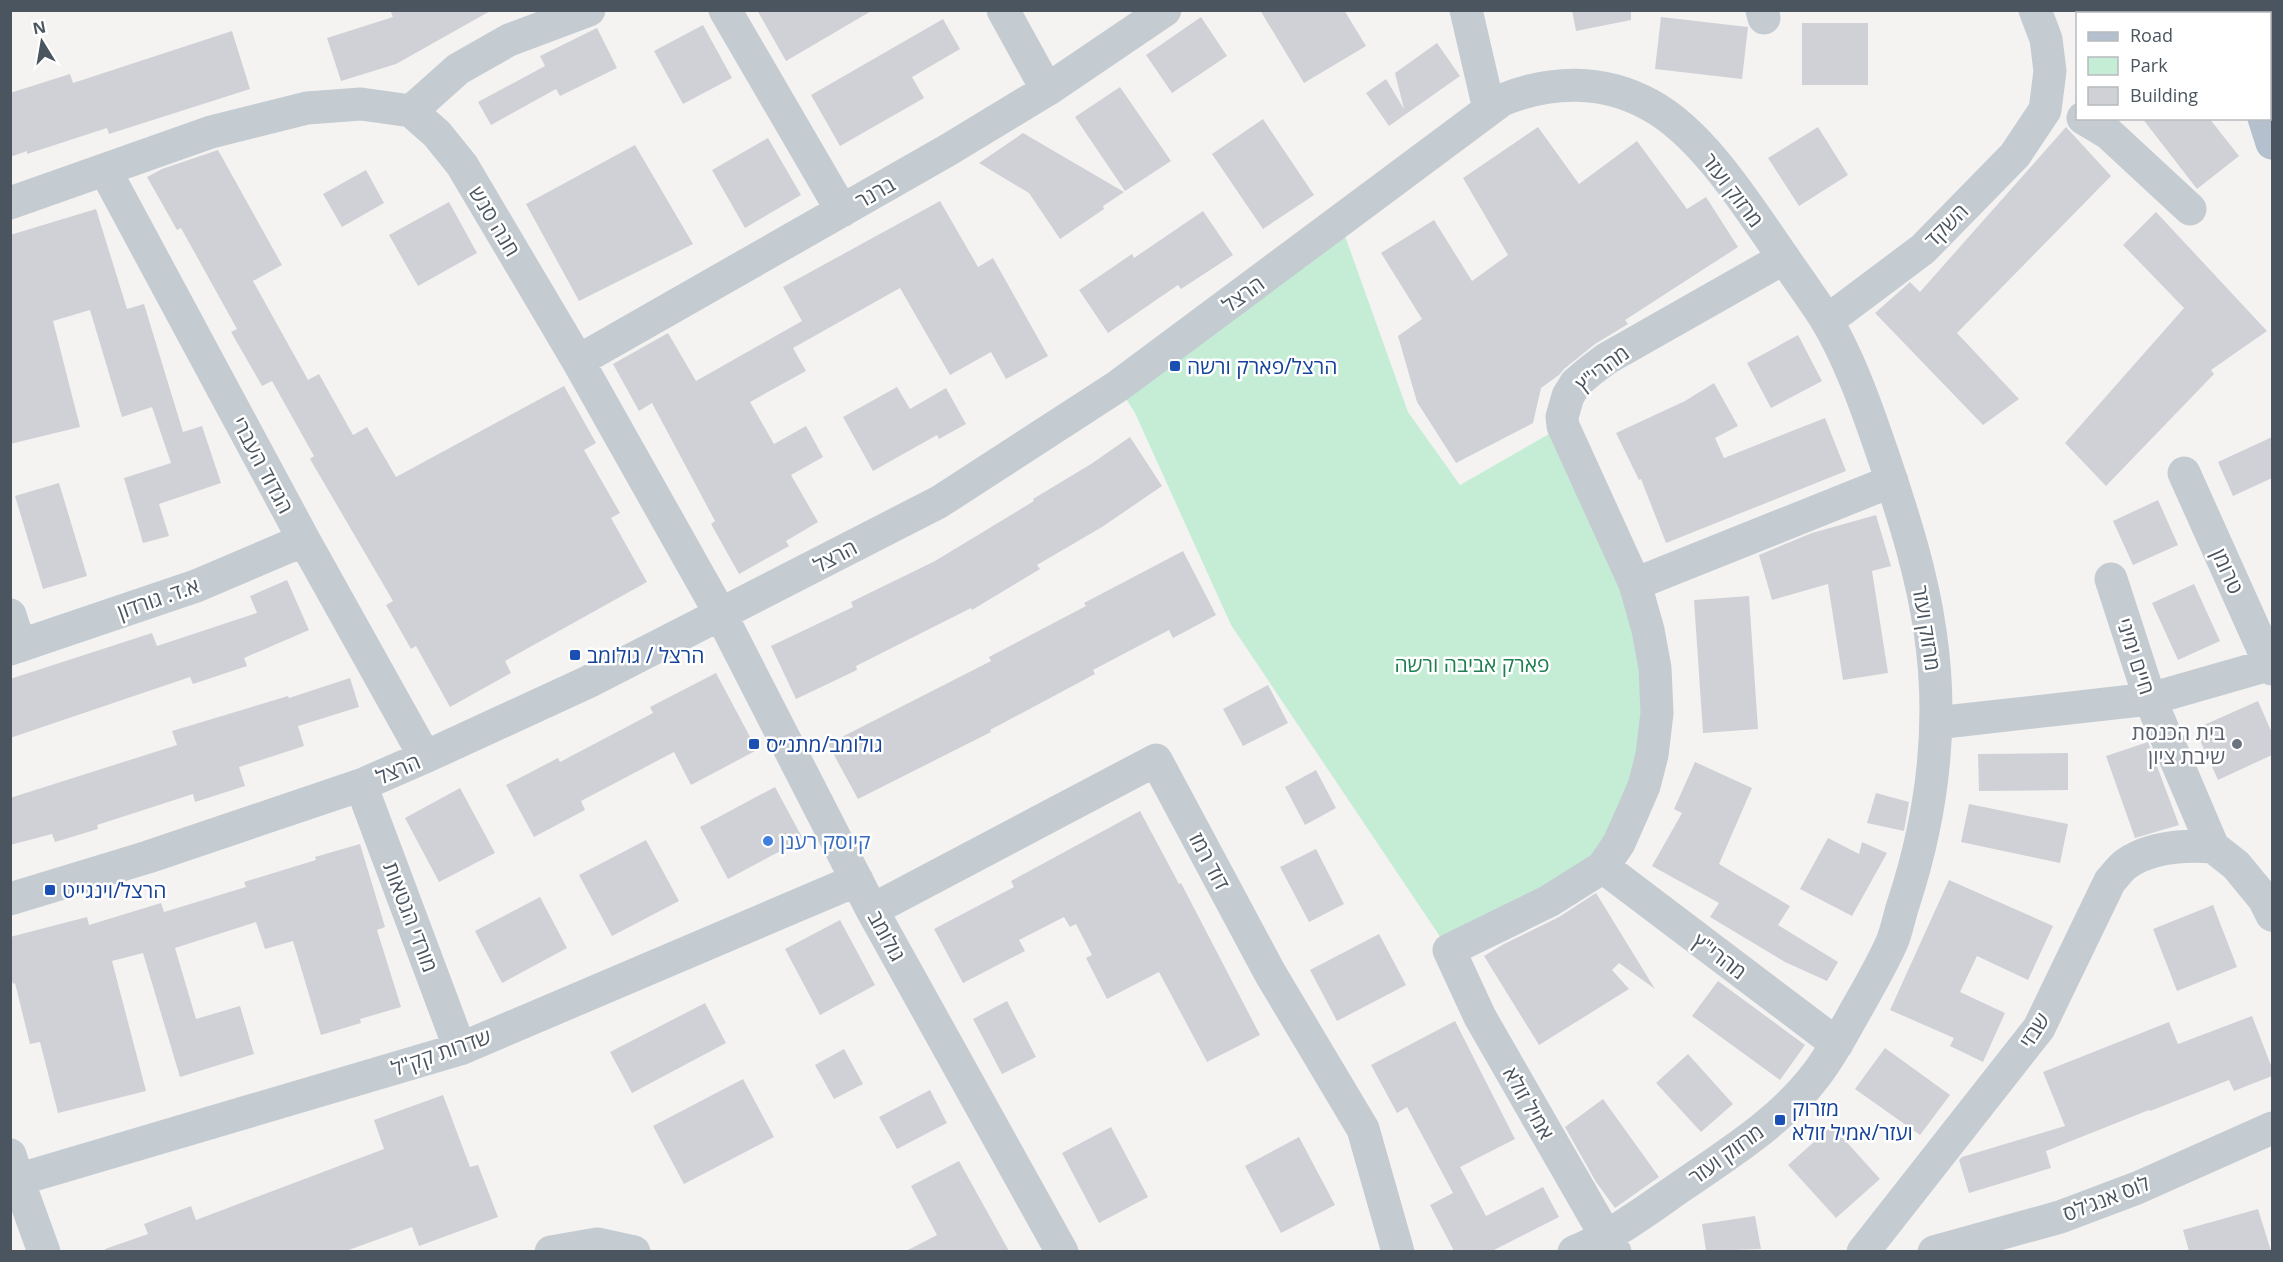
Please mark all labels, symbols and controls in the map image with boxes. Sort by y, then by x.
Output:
north arrow [12,12,72,72]
legend [2076,12,2271,120]
text: N [31,15,48,39]
text: Road [2130,23,2173,47]
text: Park [2130,53,2168,77]
text: Building [2130,83,2198,107]
street label: מרזוק ועזר [1696,147,1770,233]
street label: ברנר [850,170,900,214]
street label: חנה סנש [463,181,527,261]
street label: השקד [1918,197,1974,253]
street label: הרצל [1216,269,1270,319]
street label: מהרי"ץ [1570,339,1634,397]
place label: הרצל/פארק ורשה [1187,352,1337,380]
marker: הרצל/פארק ורשה [1168,359,1182,373]
street label: הגדוד העברי [226,412,300,518]
street label: הרצל [808,533,862,579]
street label: טרומן [2206,544,2250,598]
street label: א.ד. גורדון [113,571,203,625]
street label: מרזוק ועזר [1906,583,1948,673]
street label: חיים ימיני [2110,614,2162,698]
place label: הרצל / גולומב [587,641,705,669]
marker: הרצל / גולומב [568,648,582,662]
park label: פארק אביבה ורשה [1394,650,1550,678]
place label: בית הכנסת שיבת ציון [2132,718,2225,770]
place label: גולומב/מתנ״ס [766,730,883,758]
marker: גולומב/מתנ״ס [747,737,761,751]
marker: בית הכנסת שיבת ציון [2230,737,2244,751]
street label: הרצל [372,747,424,791]
place label: קיוסק רענן [780,827,871,855]
street label: דוד רמז [1183,827,1237,895]
marker: קיוסק רענן [761,834,775,848]
street label: מורדי הגטאות [377,858,445,976]
place label: הרצל/וינגייט [62,876,166,904]
marker: הרצל/וינגייט [43,883,57,897]
street label: גולומב [862,906,912,966]
street label: מהרי"ץ [1688,927,1752,985]
street label: שבזי [2012,1007,2056,1053]
street label: שדרות קק"ל [387,1022,495,1082]
street label: אמיל זולא [1497,1062,1561,1144]
place label: מזרוק ועזר/אמיל זולא [1792,1094,1913,1146]
marker: מזרוק ועזר/אמיל זולא [1773,1113,1787,1127]
street label: מרזוק ועזר [1683,1117,1769,1191]
street label: לוס אנג'לס [2059,1169,2153,1227]

